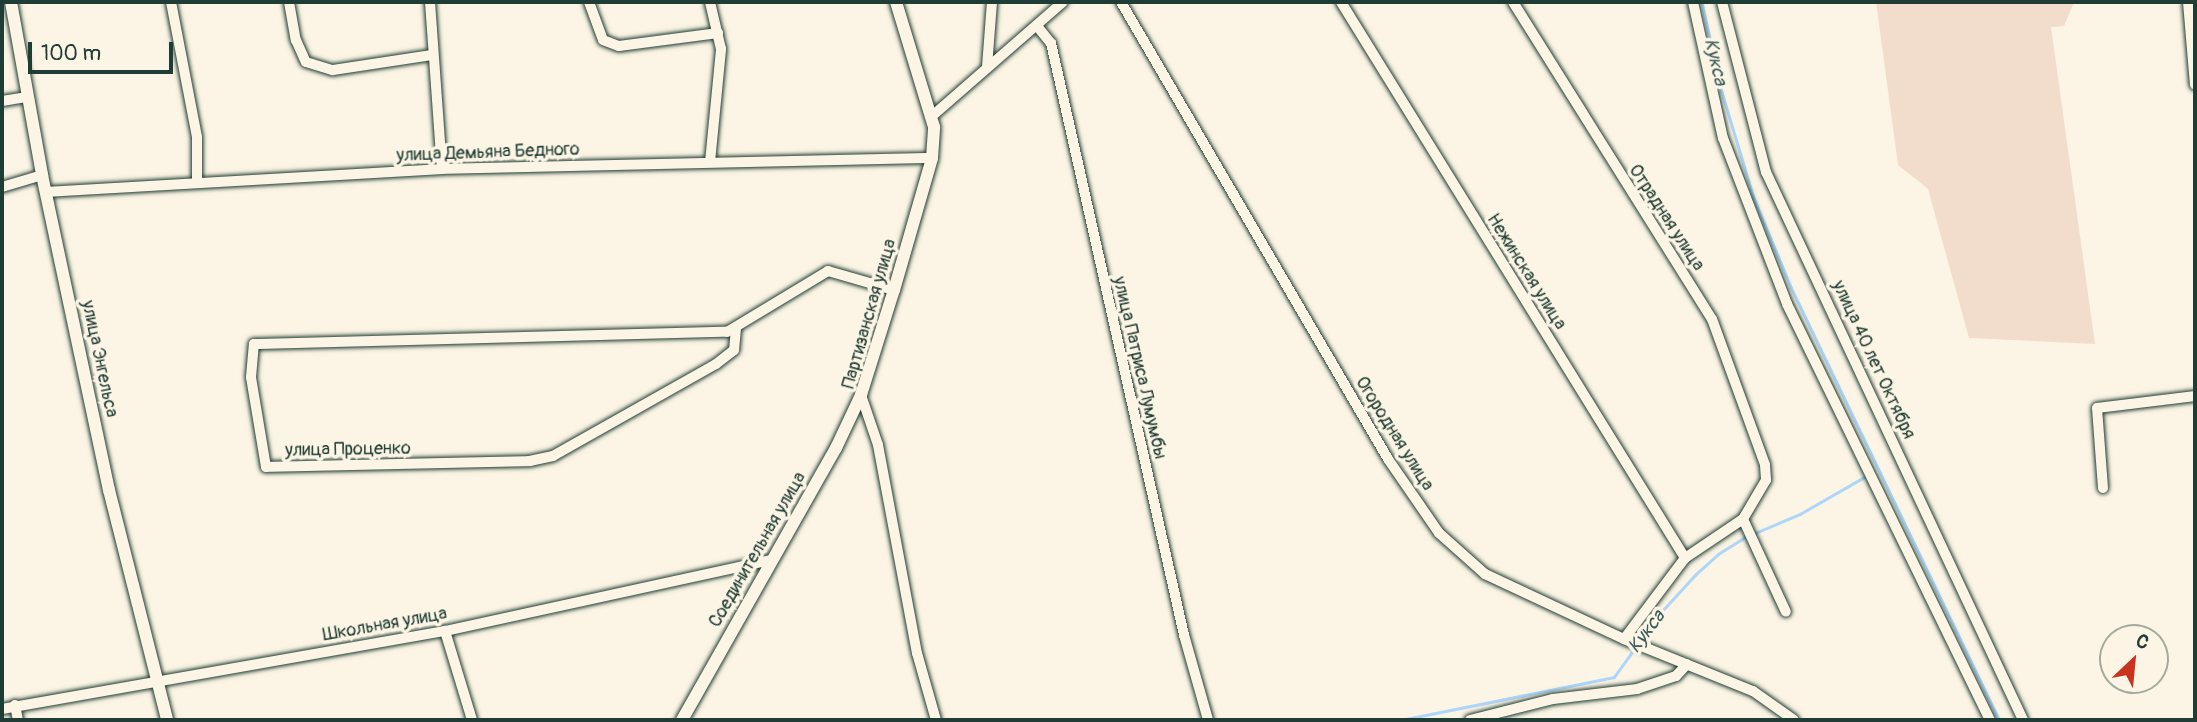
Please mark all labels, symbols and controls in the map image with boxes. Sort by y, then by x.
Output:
scale bar [32,28,177,72]
water label: Кукса [1699,36,1731,88]
text: 100 m [41,40,101,67]
street label: улица Демьяна Бедного [396,139,580,167]
street label: Отрадная улица [1624,161,1708,275]
street label: Нежинская улица [1482,210,1570,334]
street label: Партизанская улица [838,237,902,391]
street label: улица Патриса Лумумбы [1107,275,1171,461]
street label: улица 40 лет Октября [1827,277,1919,443]
street label: улица Энгельса [76,299,122,419]
street label: Огородная улица [1350,373,1438,495]
street label: улица Проценко [285,438,411,462]
street label: Соединительная улица [705,469,811,631]
street label: Школьная улица [321,603,449,647]
water label: Кукса [1624,606,1670,658]
north arrow [2099,624,2169,694]
text: С [2132,629,2153,655]

